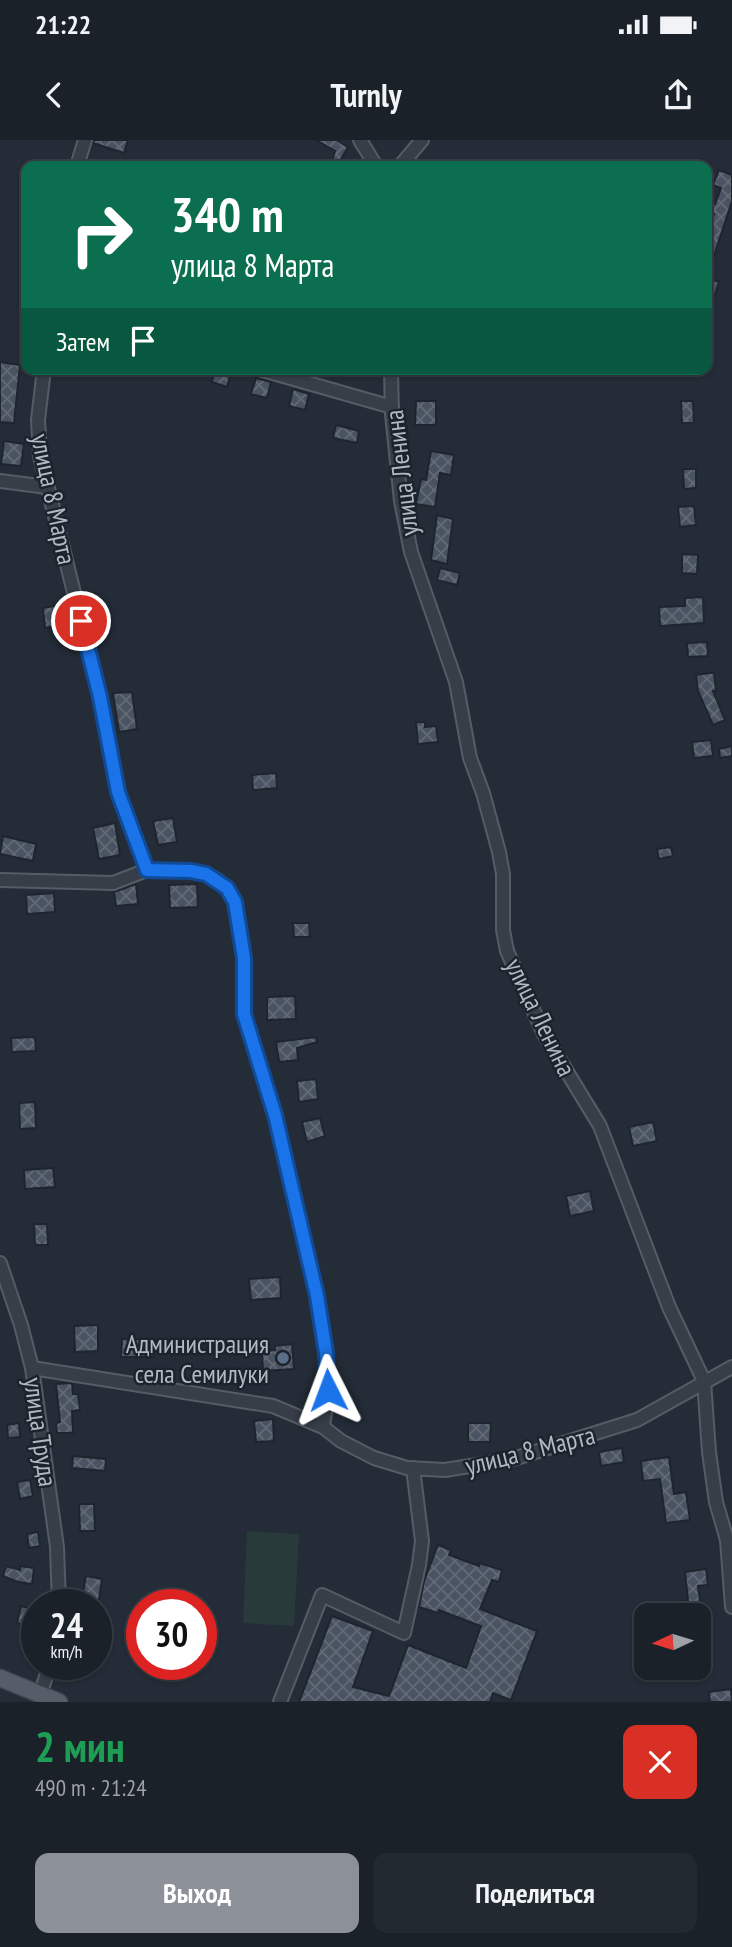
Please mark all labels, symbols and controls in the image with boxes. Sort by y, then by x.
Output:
text: 21:22 [35,8,91,41]
text: Turnly [330,74,402,116]
icon: back [35,76,73,114]
icon: share [659,76,697,114]
text: 340 m [171,182,284,246]
icon: right [56,189,147,280]
text: улица 8 Марта [171,244,334,286]
icon: arrive [124,322,162,360]
text: Затем [56,325,110,358]
street label: улица Ленина [377,408,425,538]
street label: улица 8 Марта [24,431,84,567]
pin [51,591,111,651]
icon: arrive [62,602,100,640]
street label: улица Ленина [498,953,584,1081]
place label: Администрация села Семилуки [126,1327,269,1390]
marker: Администрация села Семилуки [275,1350,291,1366]
position arrow [291,1353,365,1427]
street label: улица Труда [17,1375,65,1489]
street label: улица 8 Марта [462,1418,598,1482]
speed limit sign: 30 [126,1589,217,1680]
text: 24 [50,1602,83,1648]
north arrow [634,1603,710,1680]
map controls [634,1603,711,1680]
text: km/h [51,1640,82,1663]
text: 2 мин [35,1719,125,1774]
button: close [623,1725,697,1799]
text: 490 m · 21:24 [35,1773,147,1802]
button: Выход [35,1853,359,1933]
button: Поделиться [373,1853,697,1933]

